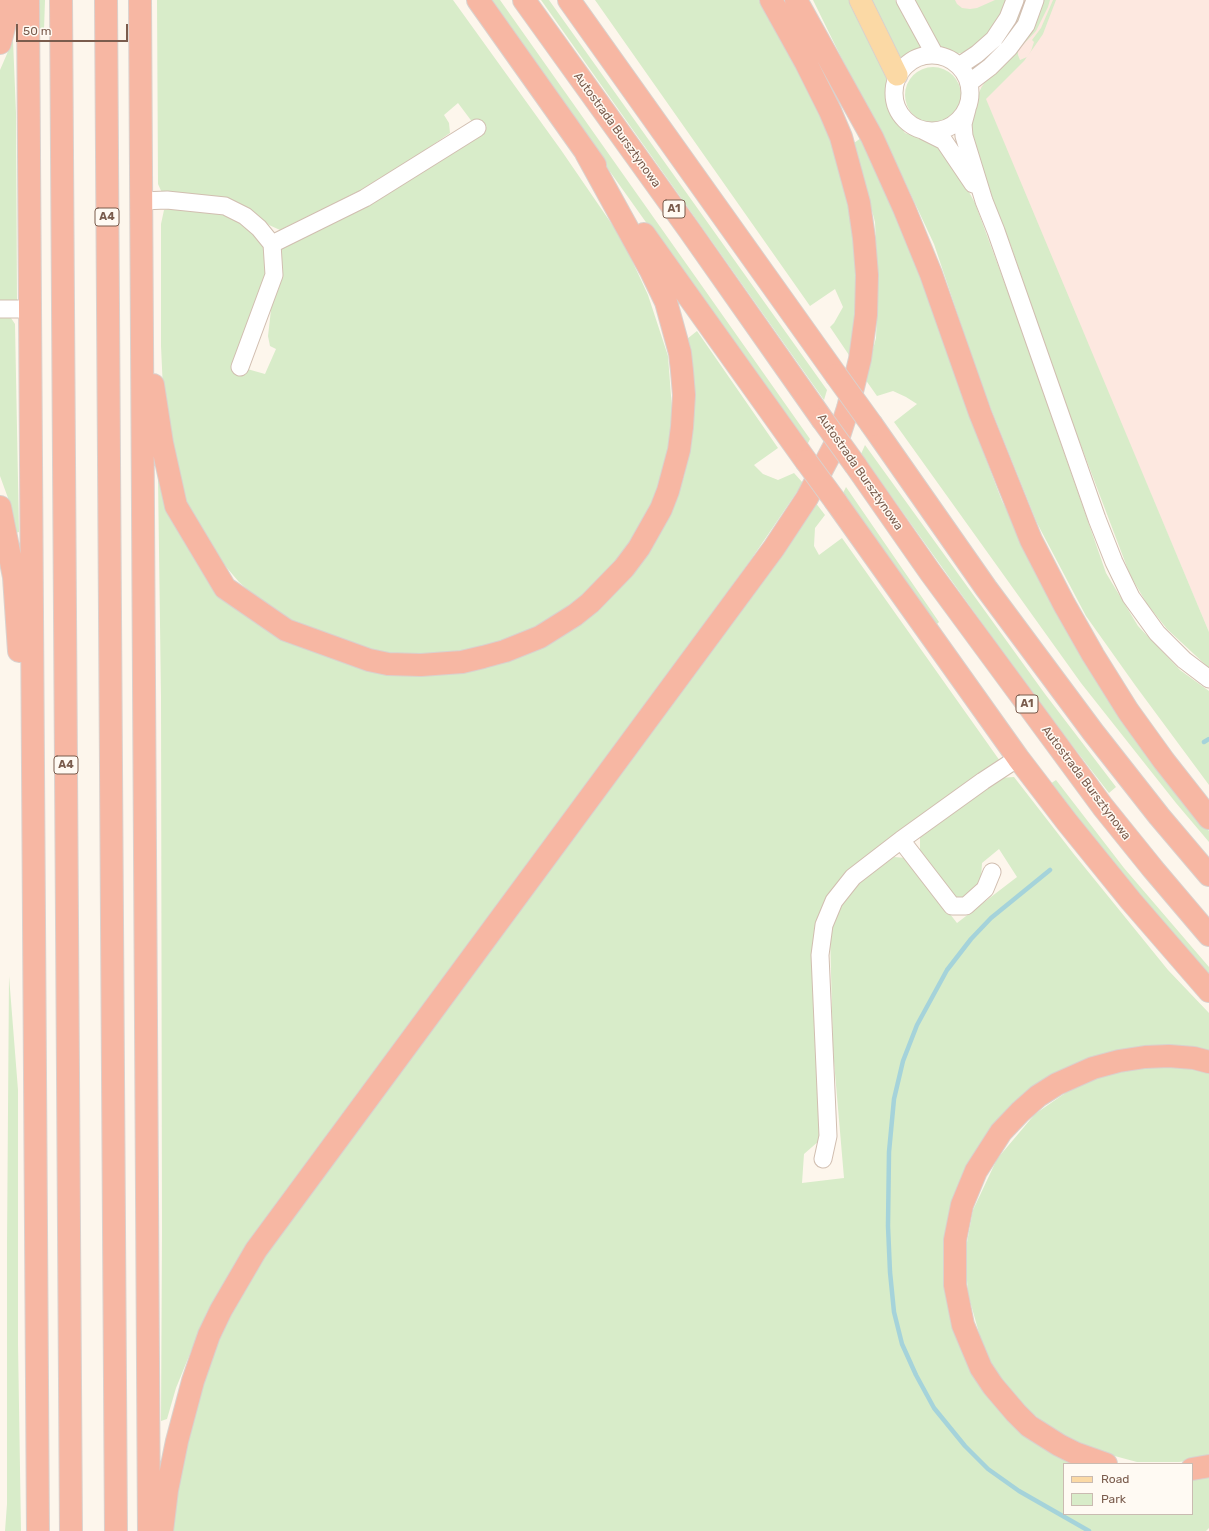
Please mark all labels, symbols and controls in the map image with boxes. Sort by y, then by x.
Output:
scale bar [18,16,130,42]
text: 50 m [23,24,51,38]
street label: Autostrada Bursztynowa [570,70,664,190]
road number: A1 [663,200,685,218]
road number: A4 [95,208,119,226]
street label: Autostrada Bursztynowa [814,411,906,533]
road number: A1 [1016,695,1038,713]
street label: Autostrada Bursztynowa [1038,723,1134,843]
road number: A4 [54,756,78,774]
legend [1063,1463,1193,1515]
text: Road [1101,1472,1129,1486]
text: Park [1101,1492,1126,1506]

